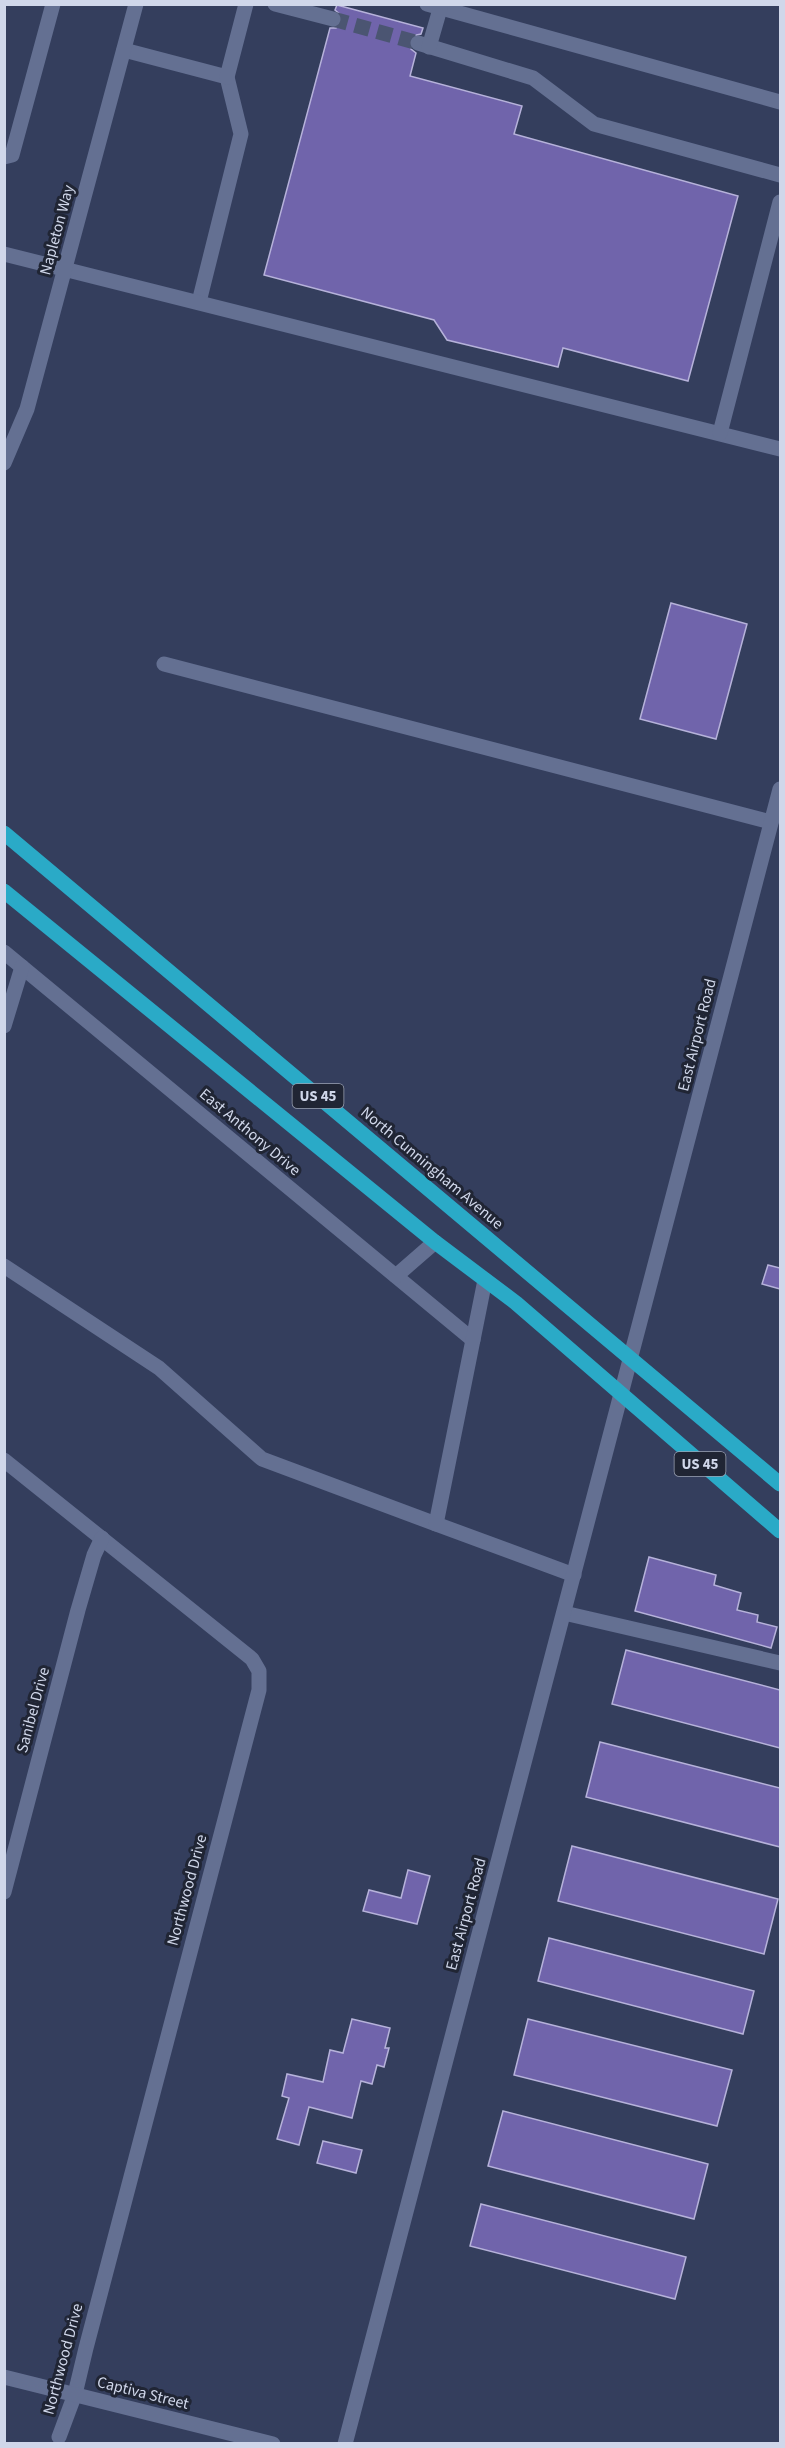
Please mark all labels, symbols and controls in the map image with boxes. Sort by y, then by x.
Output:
street label: Napleton Way [34,182,80,278]
street label: East Airport Road [672,976,722,1094]
street label: East Anthony Drive [195,1083,305,1181]
road number: US 45 [292,1084,344,1108]
street label: North Cunningham Avenue [356,1102,508,1234]
road number: US 45 [674,1452,726,1476]
street label: Sanibel Drive [11,1665,55,1755]
street label: Northwood Drive [162,1832,212,1948]
street label: East Airport Road [440,1855,492,1973]
street label: Northwood Drive [38,2301,88,2417]
street label: Captiva Street [95,2371,192,2415]

